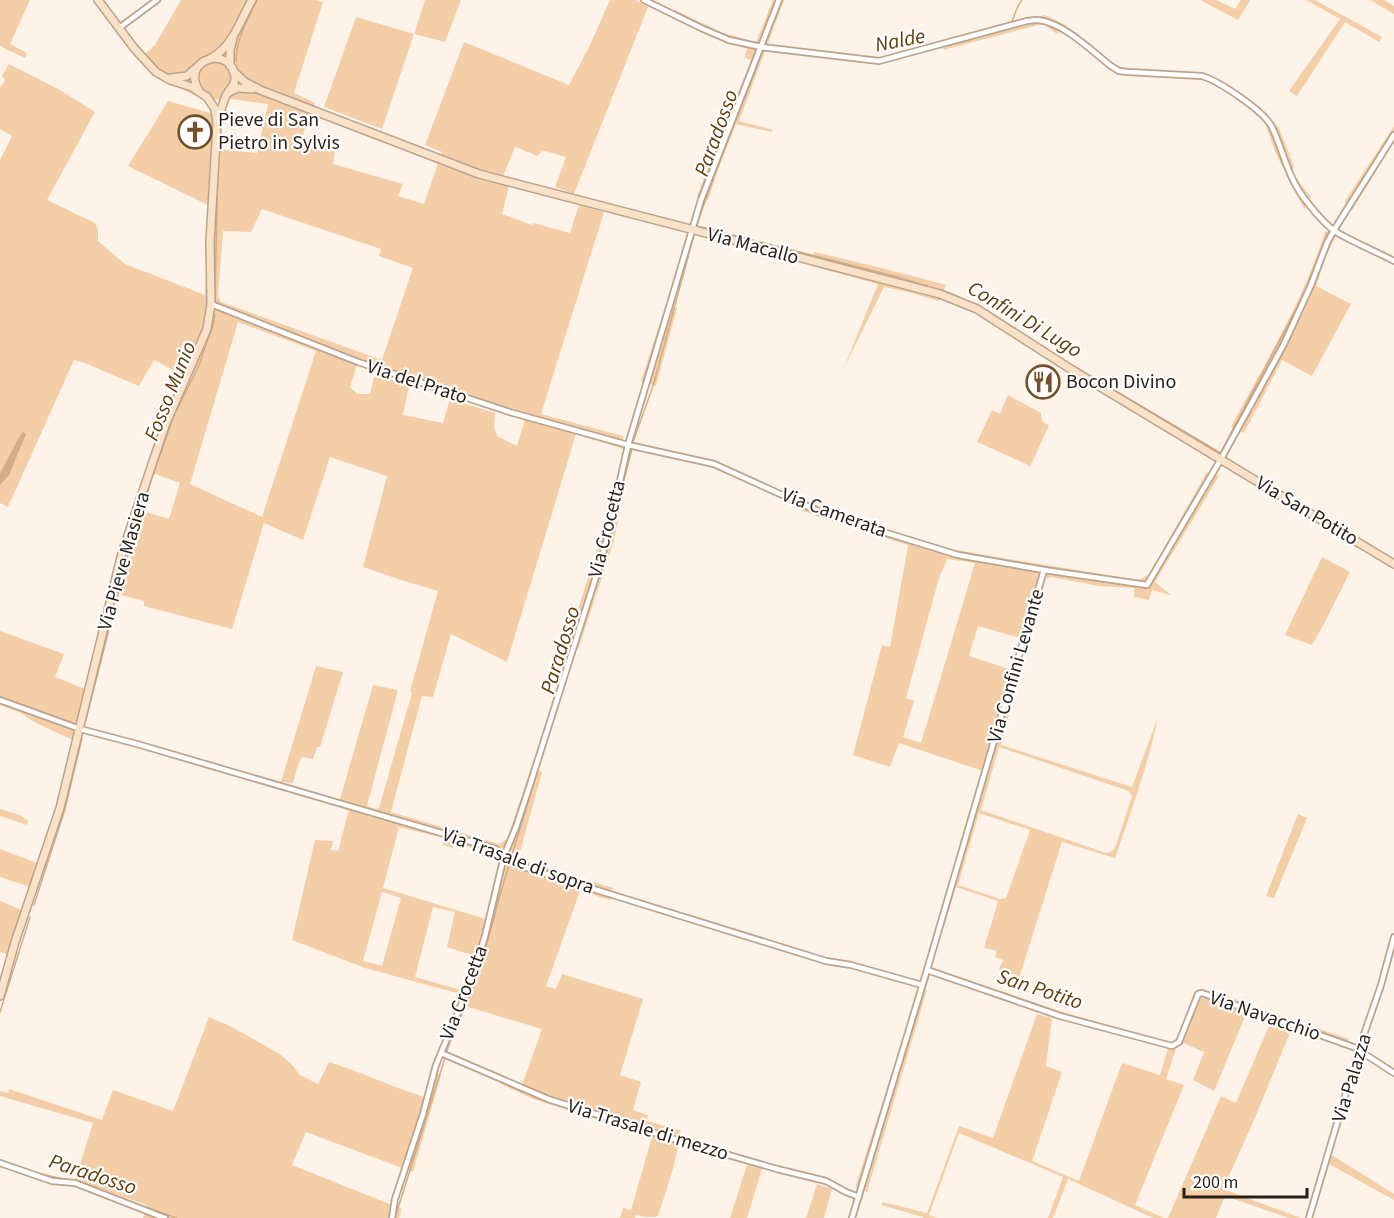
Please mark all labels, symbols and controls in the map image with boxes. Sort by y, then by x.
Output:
water label: Nalde [872,20,928,60]
water label: Paradosso [686,85,746,181]
place label: Pieve di San Pietro in Sylvis [218,106,340,157]
church icon: Pieve di San Pietro in Sylvis [177,114,213,150]
street label: Via Macallo [704,220,802,272]
water label: Confini Di Lugo [962,273,1088,365]
water label: Fosso Munio [136,337,204,445]
street label: Via del Prato [363,353,471,411]
restaurant icon: Bocon Divino [1025,364,1061,400]
place label: Bocon Divino [1066,368,1176,396]
street label: Via San Potito [1250,469,1364,553]
street label: Via Crocetta [581,477,633,581]
street label: Via Camerata [778,481,890,545]
street label: Via Pieve Masiera [91,488,157,634]
street label: Via Confini Levante [981,586,1051,746]
water label: Paradosso [532,602,588,698]
street label: Via Trasale di sopra [438,820,598,902]
street label: Via Crocetta [433,942,495,1044]
water label: San Potito [993,961,1087,1017]
street label: Via Navacchio [1206,984,1324,1048]
street label: Via Palazza [1325,1030,1379,1126]
street label: Via Trasale di mezzo [564,1092,732,1168]
water label: Paradosso [45,1146,141,1202]
scale bar [1184,1161,1307,1199]
text: 200 m [1193,1170,1238,1195]

